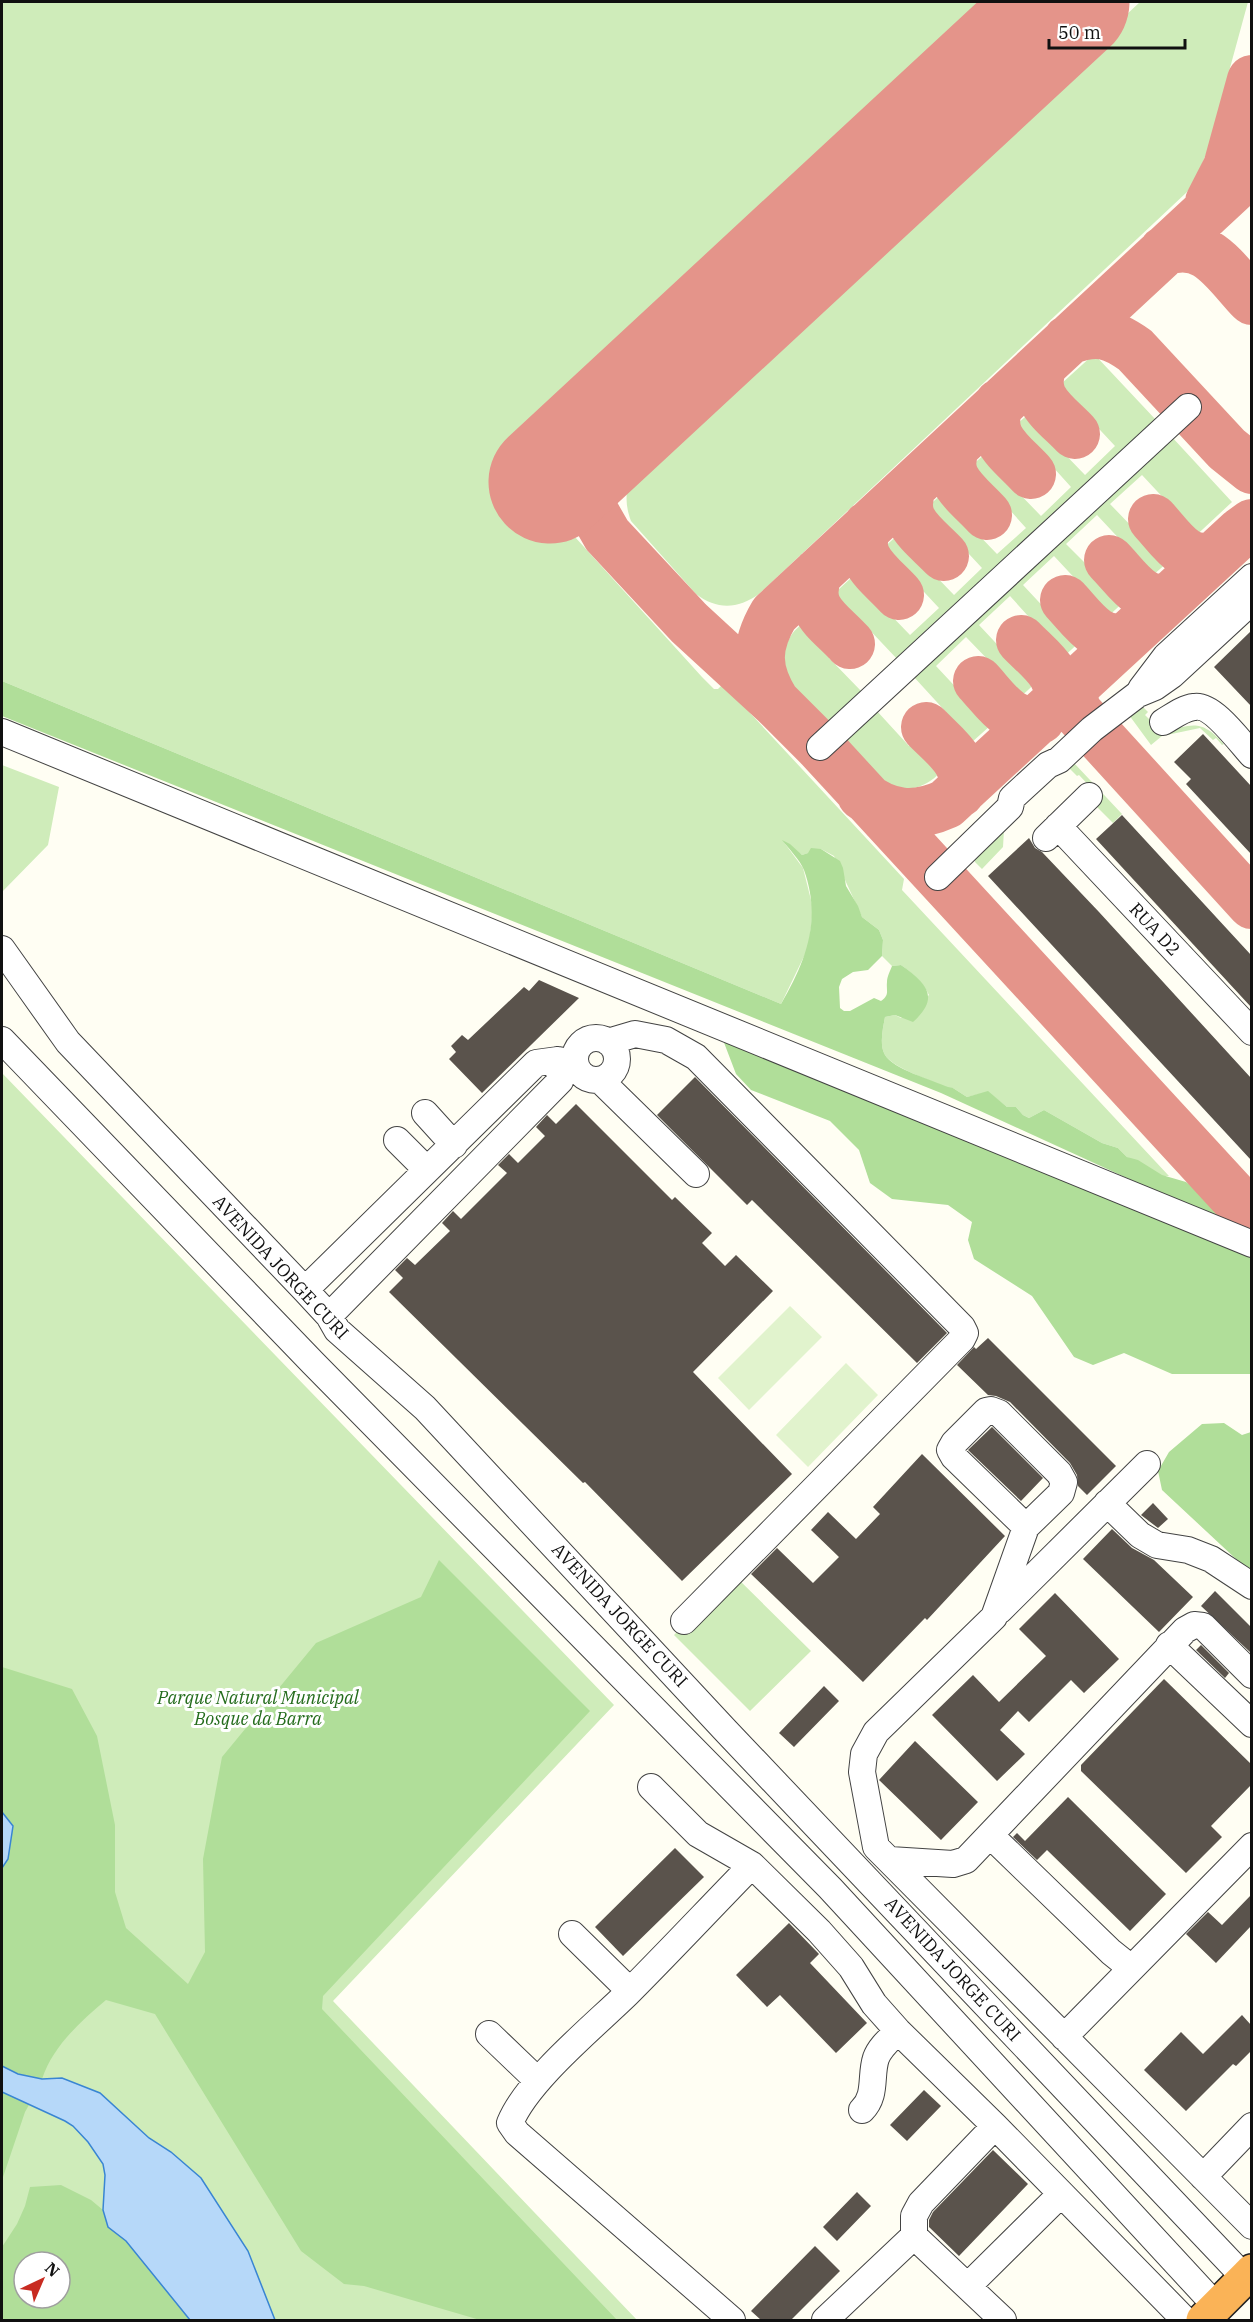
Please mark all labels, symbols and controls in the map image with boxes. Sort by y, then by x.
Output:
scale bar [1049,12,1186,50]
text: 50 m [1058,21,1101,44]
street label: RUA D2 [1125,897,1185,961]
street label: AVENIDA JORGE CURI [208,1190,354,1344]
street label: AVENIDA JORGE CURI [547,1538,693,1692]
park label: Parque Natural Municipal Bosque da Barra [156,1686,360,1730]
street label: AVENIDA JORGE CURI [880,1892,1026,2046]
north arrow [12,2250,72,2310]
text: N [41,2258,64,2281]

